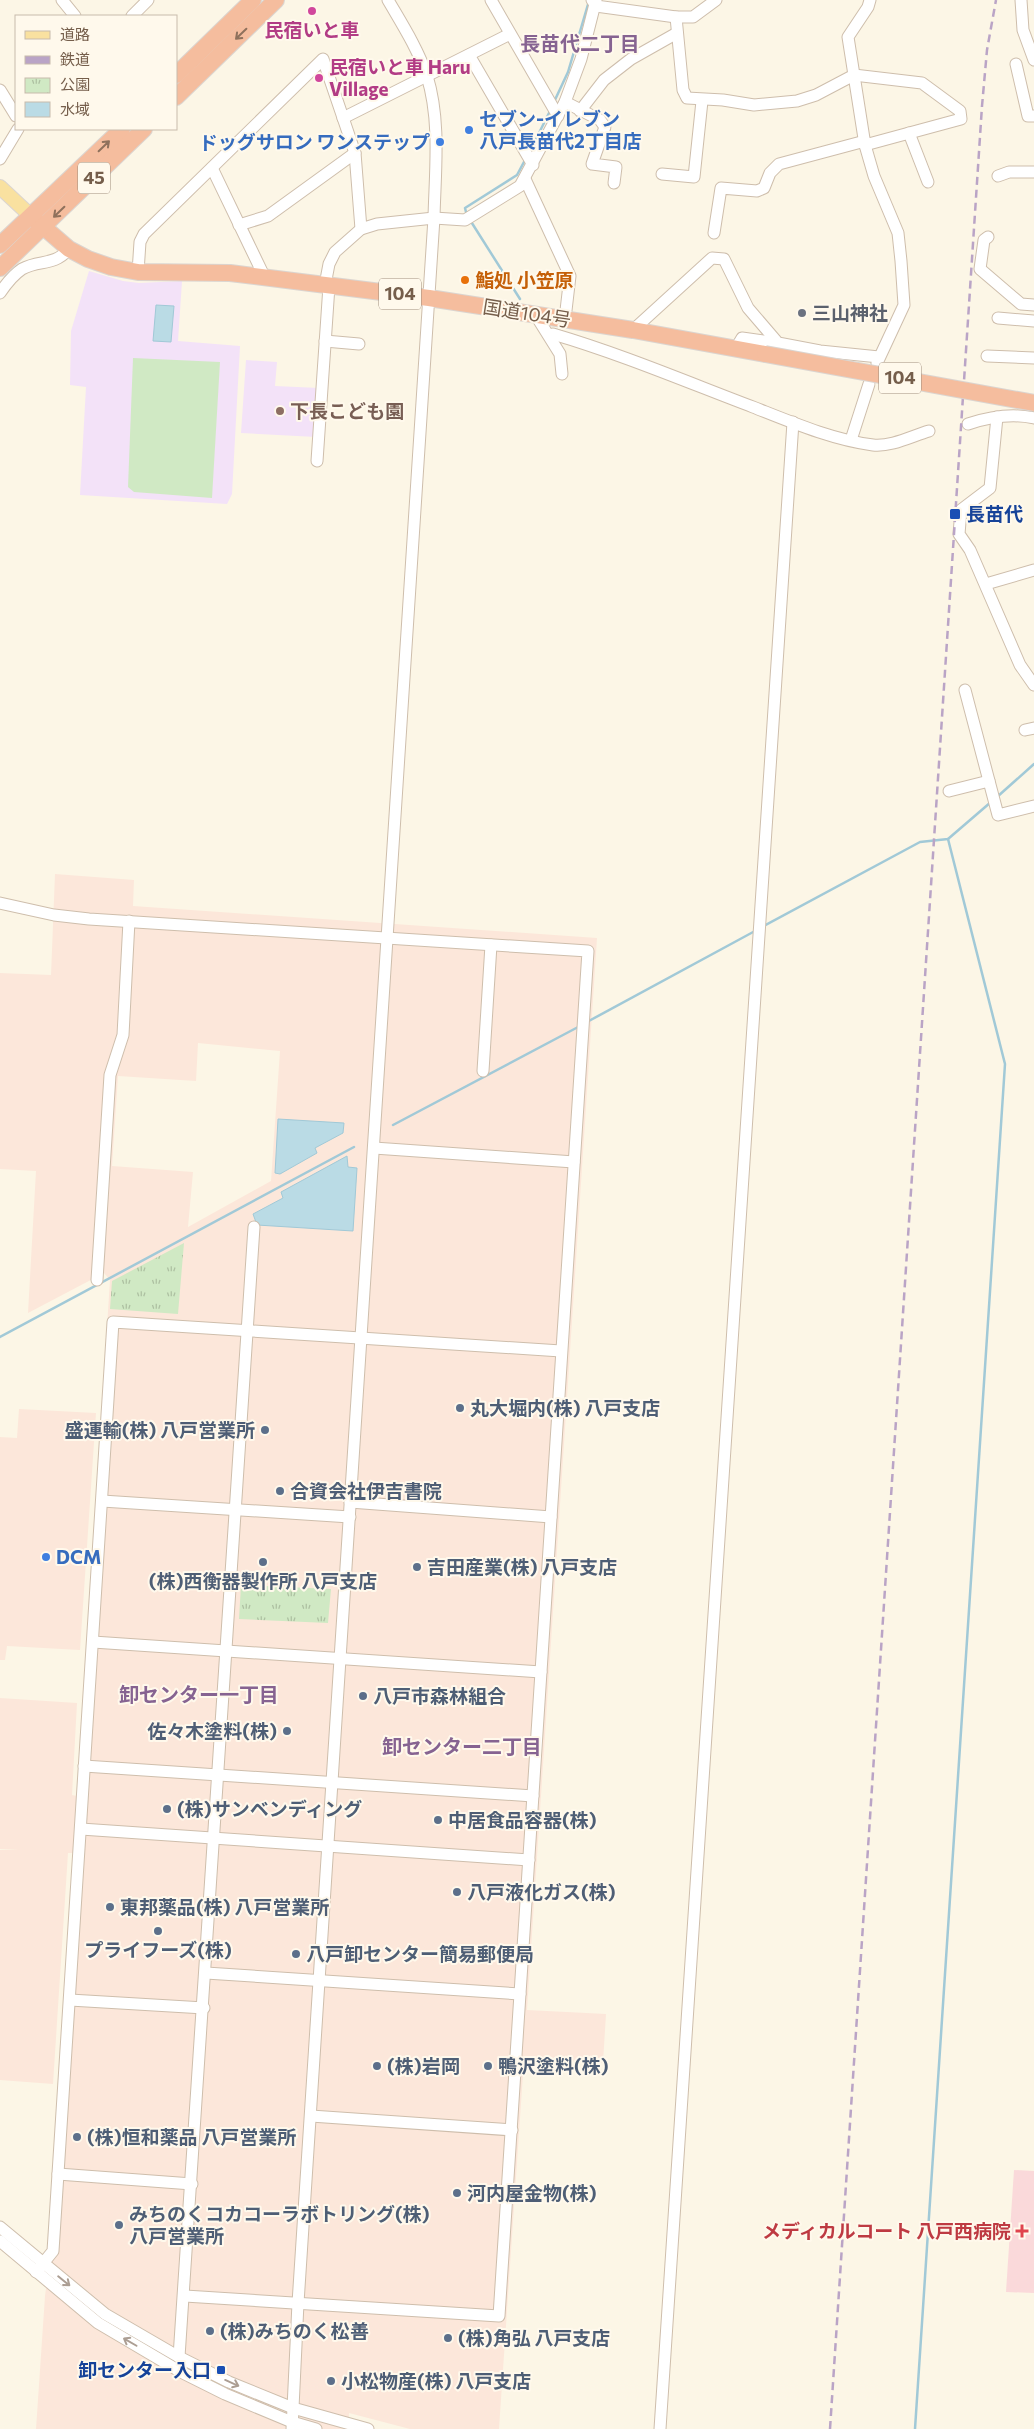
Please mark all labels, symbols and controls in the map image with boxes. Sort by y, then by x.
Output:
marker: 民宿いと車 [306,5,318,17]
legend [15,15,178,130]
place label: 民宿いと車 [264,18,360,41]
text: 道路 [60,25,90,43]
one-way arrow [235,28,247,40]
district label: 長苗代二丁目 [520,31,640,55]
text: 鉄道 [60,50,90,68]
place label: 民宿いと車 Haru Village [329,55,471,100]
marker: 民宿いと車 Haru Village [313,72,325,84]
text: 公園 [60,75,90,93]
text: 水域 [60,100,90,118]
place label: セブン-イレブン 八戸長苗代2丁目店 [479,107,642,152]
marker: セブン-イレブン 八戸長苗代2丁目店 [463,124,475,136]
place label: ドッグサロン ワンステップ [199,130,430,153]
marker: ドッグサロン ワンステップ [434,136,446,148]
one-way arrow [98,140,110,152]
road number: 45 [78,162,110,194]
one-way arrow [53,206,65,218]
place label: 鮨処 小笠原 [475,268,574,291]
marker: 鮨処 小笠原 [459,274,471,286]
road number: 104 [379,278,421,310]
street label: 国道104号 [481,294,573,331]
place label: 三山神社 [812,301,888,324]
marker: 三山神社 [796,307,808,319]
road number: 104 [879,362,921,393]
place label: 下長こども園 [290,399,404,422]
marker: 下長こども園 [274,405,286,417]
place label: 長苗代 [966,502,1023,525]
marker: 長苗代 [948,507,962,521]
place label: 丸大堀内(株) 八戸支店 [470,1396,660,1419]
marker: 丸大堀内(株) 八戸支店 [454,1402,466,1414]
place label: 盛運輸(株) 八戸営業所 [65,1418,255,1441]
marker: 盛運輸(株) 八戸営業所 [259,1424,271,1436]
place label: 合資会社伊吉書院 [290,1479,442,1502]
marker: 合資会社伊吉書院 [274,1485,286,1497]
place label: DCM [56,1545,101,1568]
marker: DCM [40,1551,52,1563]
place label: 吉田産業(株) 八戸支店 [427,1555,617,1578]
marker: (株)西衡器製作所 八戸支店 [257,1556,269,1568]
marker: 吉田産業(株) 八戸支店 [411,1561,423,1573]
place label: (株)西衡器製作所 八戸支店 [149,1569,377,1592]
district label: 卸センター一丁目 [119,1682,279,1706]
place label: 八戸市森林組合 [373,1684,506,1707]
marker: 八戸市森林組合 [357,1690,369,1702]
place label: 佐々木塗料(株) [147,1719,277,1742]
marker: 佐々木塗料(株) [281,1725,293,1737]
district label: 卸センター二丁目 [382,1734,542,1758]
place label: (株)サンベンディング [177,1797,362,1820]
marker: (株)サンベンディング [161,1803,173,1815]
place label: 中居食品容器(株) [448,1808,597,1831]
marker: 中居食品容器(株) [432,1814,444,1826]
place label: 八戸液化ガス(株) [467,1880,616,1903]
marker: 八戸液化ガス(株) [451,1886,463,1898]
place label: 東邦薬品(株) 八戸営業所 [120,1895,329,1918]
marker: 東邦薬品(株) 八戸営業所 [104,1901,116,1913]
marker: プライフーズ(株) [152,1925,164,1937]
place label: プライフーズ(株) [84,1938,232,1961]
place label: 八戸卸センター簡易郵便局 [306,1942,534,1965]
marker: 八戸卸センター簡易郵便局 [290,1948,302,1960]
place label: (株)岩岡 [387,2054,460,2077]
place label: 鴨沢塗料(株) [498,2054,609,2077]
marker: (株)岩岡 [371,2060,383,2072]
marker: 鴨沢塗料(株) [482,2060,494,2072]
place label: (株)恒和薬品 八戸営業所 [87,2125,296,2148]
marker: (株)恒和薬品 八戸営業所 [71,2131,83,2143]
place label: 河内屋金物(株) [467,2181,597,2204]
marker: 河内屋金物(株) [451,2187,463,2199]
place label: みちのくコカコーラボトリング(株) 八戸営業所 [129,2202,430,2247]
marker: みちのくコカコーラボトリング(株) 八戸営業所 [113,2219,125,2231]
place label: メディカルコート 八戸西病院 [762,2219,1011,2242]
marker: メディカルコート 八戸西病院 [1015,2224,1029,2238]
one-way arrow [57,2276,70,2287]
place label: (株)みちのく松善 [220,2319,369,2342]
marker: (株)みちのく松善 [204,2325,216,2337]
place label: (株)角弘 八戸支店 [458,2326,610,2349]
marker: (株)角弘 八戸支店 [442,2332,454,2344]
one-way arrow [123,2336,137,2346]
place label: 卸センター入口 [78,2358,211,2381]
marker: 卸センター入口 [215,2364,227,2376]
place label: 小松物産(株) 八戸支店 [341,2369,531,2392]
marker: 小松物産(株) 八戸支店 [325,2375,337,2387]
one-way arrow [224,2379,239,2389]

